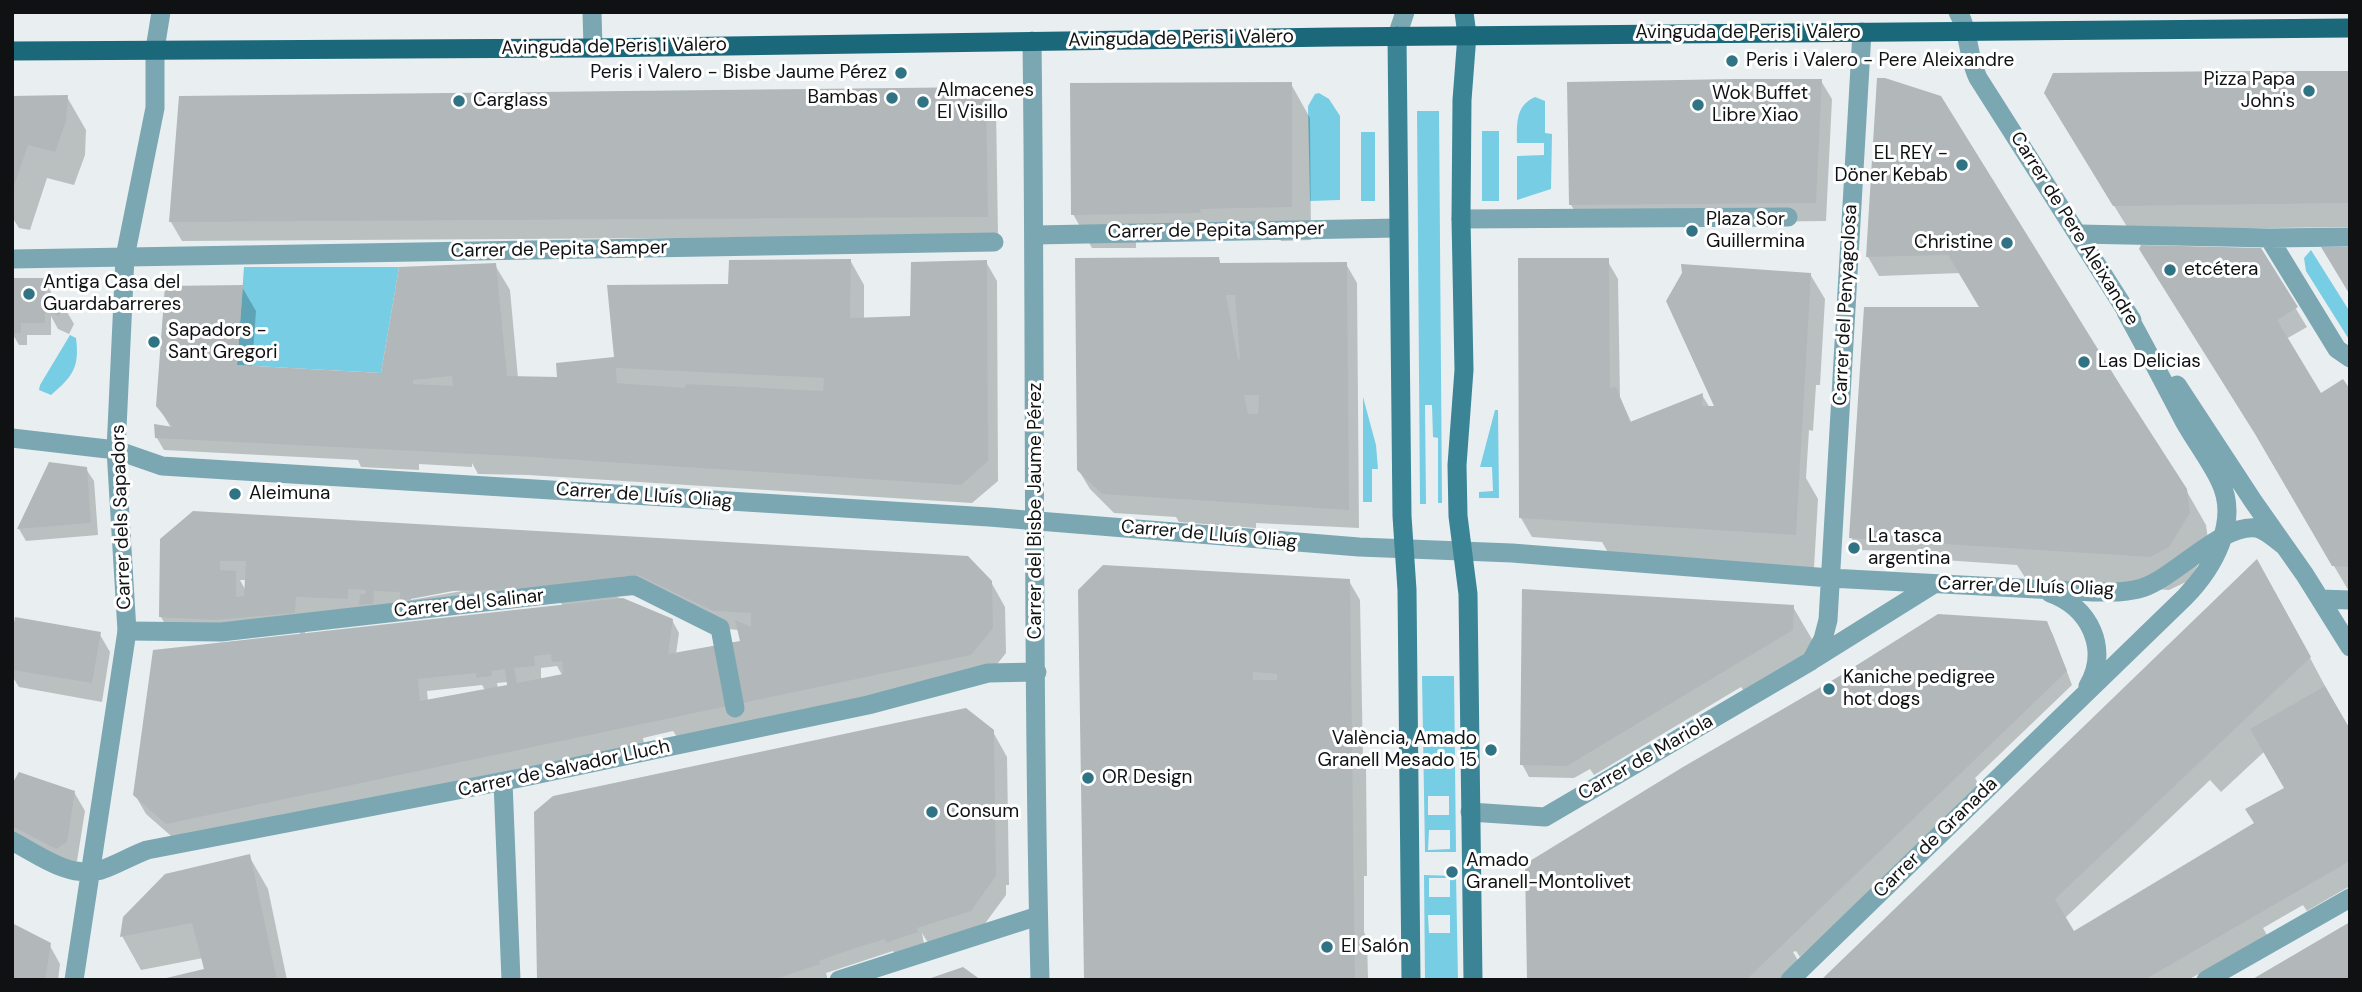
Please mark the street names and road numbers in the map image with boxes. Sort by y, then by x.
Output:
street label: Avinguda de Peris i Valero [1635,22,1861,44]
street label: Avinguda de Peris i Valero [1068,26,1294,52]
street label: Avinguda de Peris i Valero [501,34,727,60]
street label: Carrer de Pere Aleixandre [2005,128,2143,330]
street label: Carrer del Penyagolosa [1829,204,1863,406]
street label: Carrer de Pepita Samper [1107,218,1325,244]
street label: Carrer de Pepita Samper [450,237,668,263]
street label: Carrer del Bisbe Jaume Pérez [1025,383,1047,639]
street label: Carrer dels Sapadors [107,424,137,610]
street label: Carrer de Lluís Oliag [555,478,733,514]
street label: Carrer de Lluís Oliag [1120,516,1298,554]
street label: Carrer de Lluís Oliag [1937,573,2115,601]
street label: Carrer del Salinar [393,585,545,623]
street label: Carrer de Mariola [1574,710,1718,806]
street label: Carrer de Salvador Lluch [456,735,672,803]
street label: Carrer de Granada [1869,773,2003,903]

